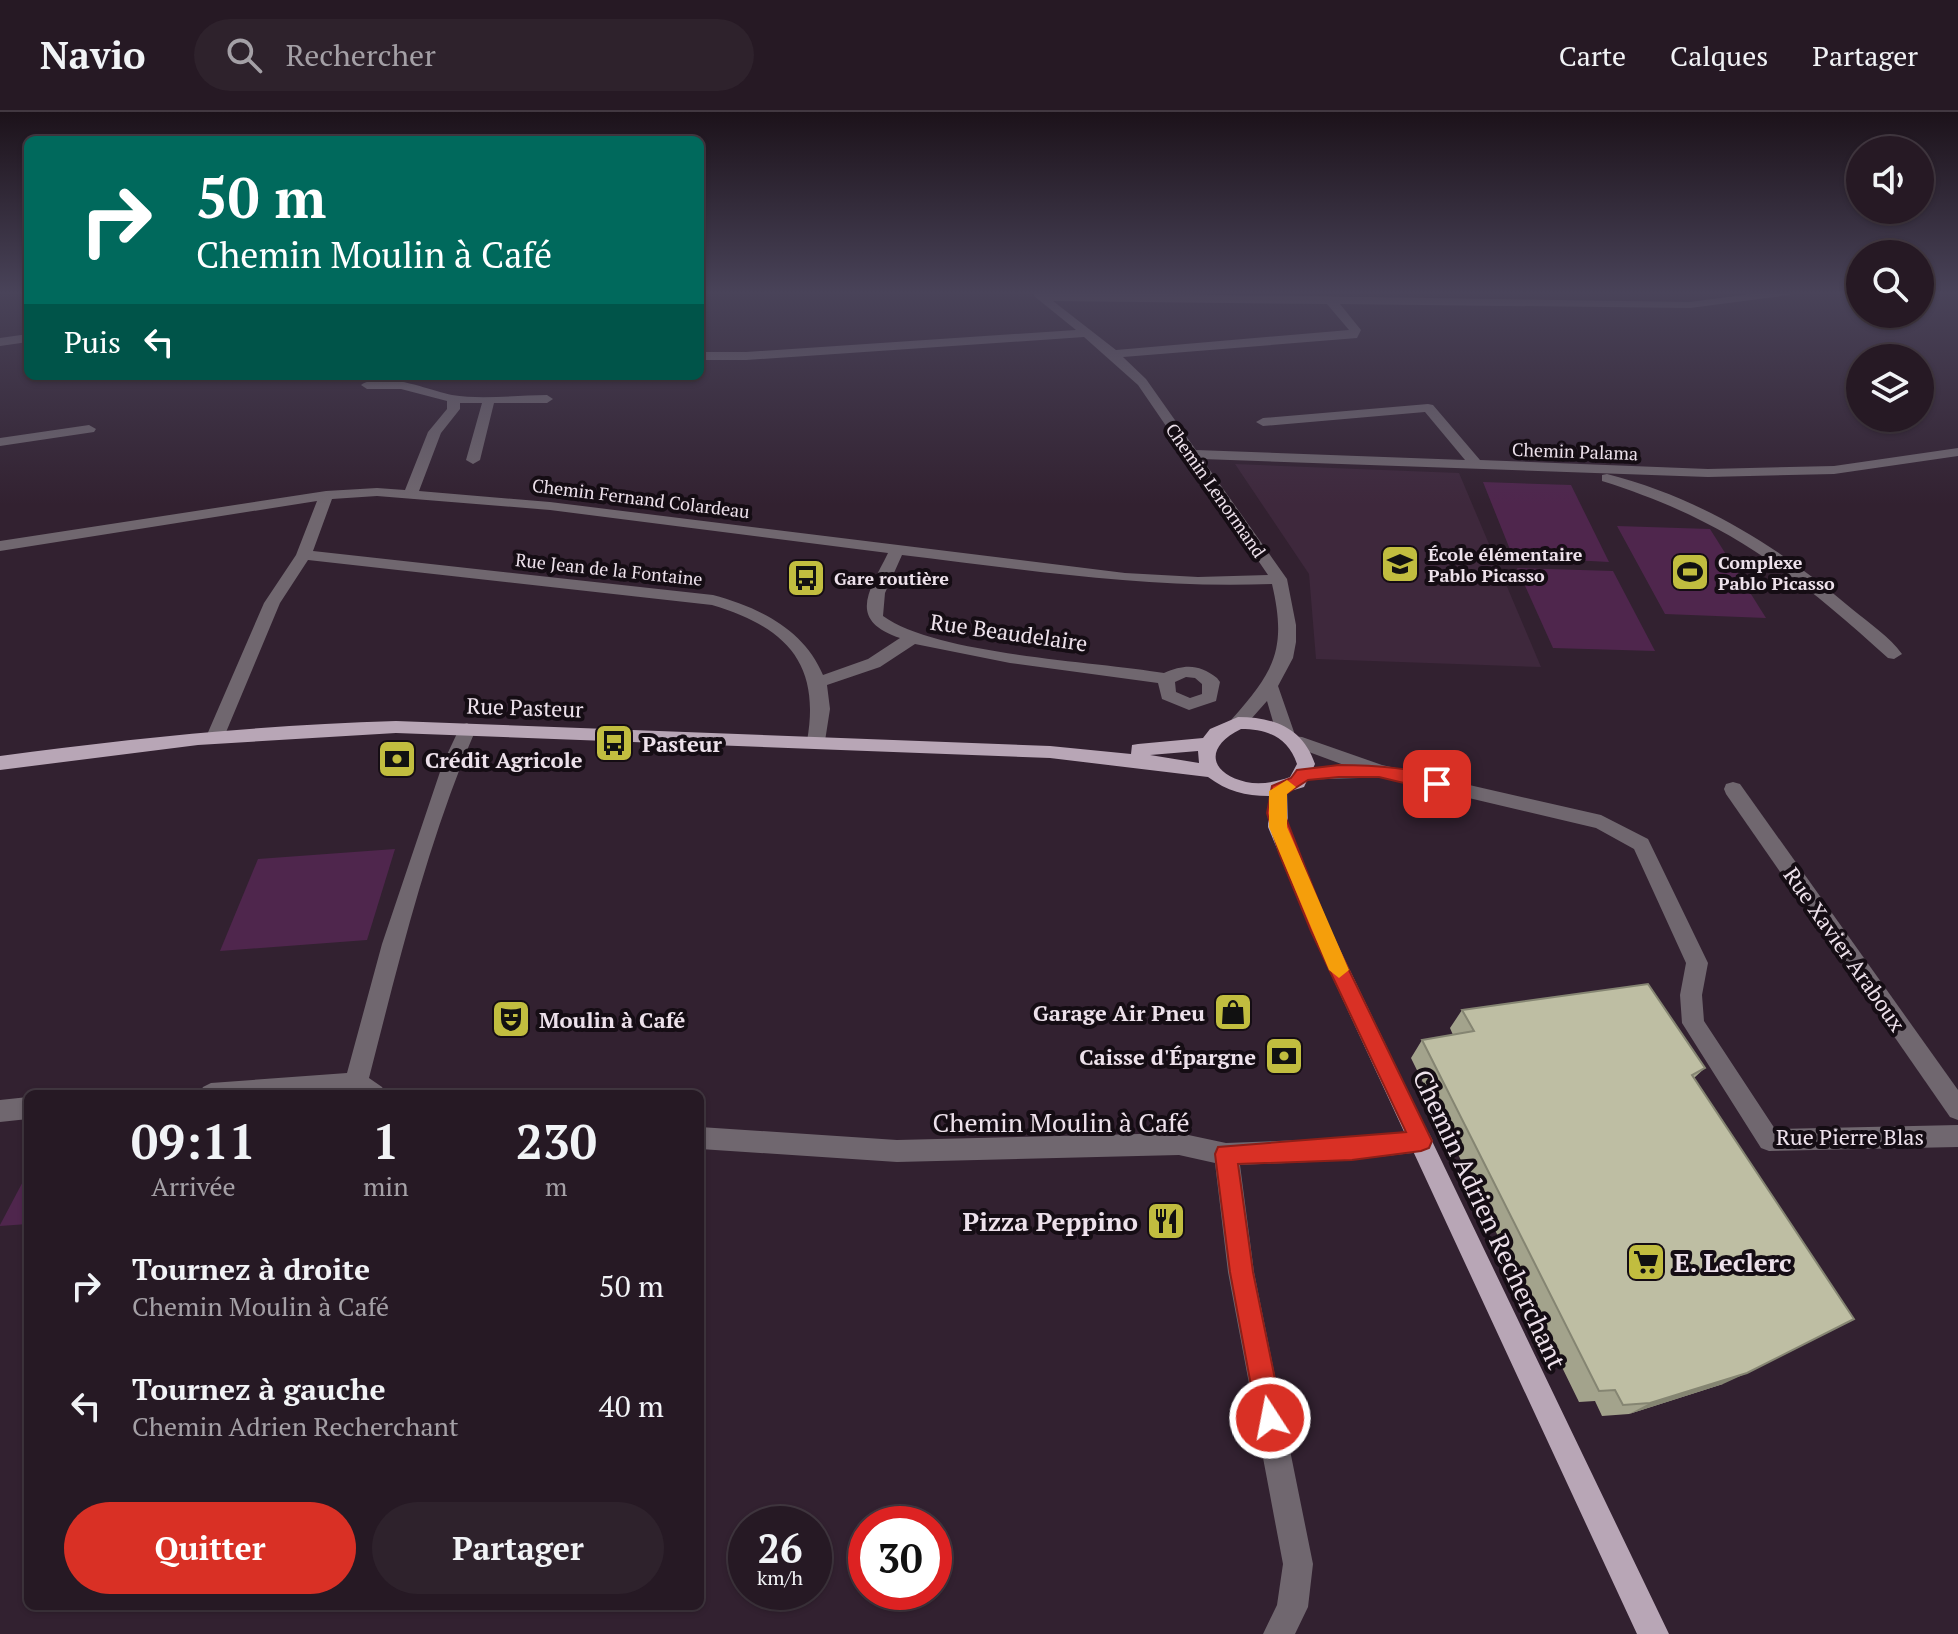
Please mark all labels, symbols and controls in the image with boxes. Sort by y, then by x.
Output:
search box [194,19,754,91]
text: Navio [40,30,146,80]
icon: search [222,33,266,77]
text: Rechercher [286,35,436,75]
text: Carte [1559,37,1626,74]
text: Calques [1670,37,1768,74]
text: Partager [1812,37,1918,74]
map controls [1846,136,1934,432]
button: sound [1846,136,1934,224]
text: 50 m [196,160,326,234]
icon: right [64,168,168,272]
text: Chemin Moulin à Café [196,231,552,278]
button: search [1846,240,1934,328]
icon: left [137,320,181,364]
text: Puis [64,322,121,362]
button: layers [1846,344,1934,432]
street label: Chemin Lenormand [1161,418,1271,562]
street label: Chemin Palama [1512,437,1638,465]
street label: Chemin Fernand Colardeau [531,473,751,523]
place label: École élémentaire Pablo Picasso [1428,542,1583,587]
school or university icon: École élémentaire Pablo Picasso [1379,543,1421,585]
street label: Rue Jean de la Fontaine [514,547,704,591]
place label: Complexe Pablo Picasso [1718,550,1835,595]
sports icon: Complexe Pablo Picasso [1669,551,1711,593]
bus stop icon: Gare routière [785,557,827,599]
place label: Gare routière [834,566,949,590]
street label: Rue Beaudelaire [928,607,1090,657]
street label: Rue Pasteur [466,690,585,724]
bus stop icon: Pasteur [593,722,635,764]
place label: Pasteur [642,729,722,758]
bank icon: Crédit Agricole [376,738,418,780]
place label: Crédit Agricole [425,745,583,774]
pin [1403,750,1471,818]
icon: arrive [1415,762,1459,806]
street label: Rue Xavier Araboux [1778,861,1913,1037]
shop icon: Garage Air Pneu [1212,991,1254,1033]
theatre icon: Moulin à Café [490,998,532,1040]
place label: Garage Air Pneu [1033,998,1205,1027]
place label: Moulin à Café [539,1005,686,1034]
bank icon: Caisse d'Épargne [1263,1035,1305,1077]
place label: Caisse d'Épargne [1079,1042,1256,1071]
street label: Chemin Adrien Recherchant [1406,1064,1575,1375]
street label: Chemin Moulin à Café [932,1105,1190,1139]
text: 09:11 [131,1109,256,1173]
text: 1 [372,1109,399,1173]
text: 230 [516,1109,597,1173]
street label: Rue Pierre Blas [1776,1122,1924,1151]
text: Arrivée [151,1169,236,1203]
text: min [363,1169,409,1203]
text: m [545,1169,568,1203]
restaurant icon: Pizza Peppino [1145,1200,1187,1242]
place label: Pizza Peppino [963,1204,1138,1238]
supermarket icon: E. Leclerc [1625,1241,1667,1283]
place label: E. Leclerc [1674,1245,1792,1279]
text: Tournez à droite [132,1249,370,1289]
icon: right [64,1264,108,1308]
text: 50 m [599,1266,664,1306]
text: Chemin Moulin à Café [132,1289,389,1323]
text: Tournez à gauche [132,1369,386,1409]
position arrow [1228,1376,1312,1460]
icon: left [64,1384,108,1428]
text: 40 m [599,1386,664,1426]
text: Chemin Adrien Recherchant [132,1409,459,1443]
button: Quitter [64,1502,356,1594]
button: Partager [372,1502,664,1594]
speed limit sign: 30 [848,1506,952,1610]
text: 26 [757,1521,803,1574]
text: km/h [757,1564,803,1591]

